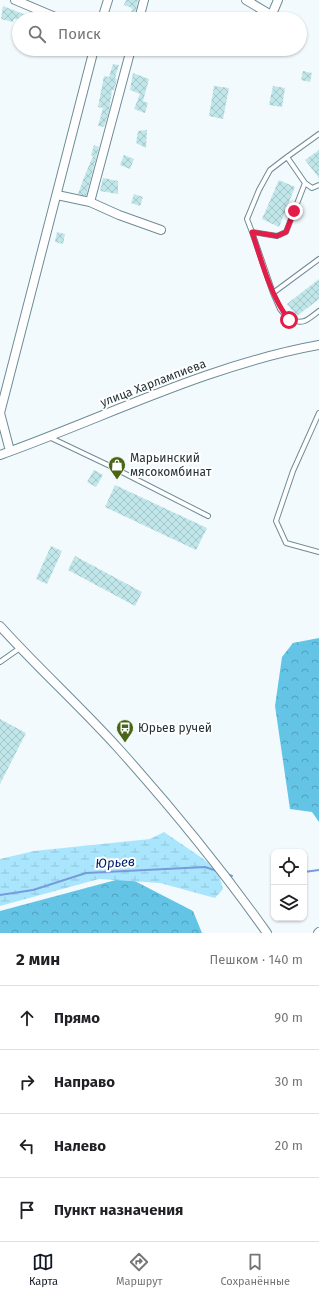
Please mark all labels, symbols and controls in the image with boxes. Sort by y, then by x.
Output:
search box [12,12,307,56]
icon: search [26,23,48,45]
text: Поиск [58,25,101,43]
route end [285,202,303,220]
route start [280,311,298,329]
street label: улица Харлампиева [98,356,208,410]
place label: Марьинский мясокомбинат [130,451,212,479]
shop icon: Марьинский мясокомбинат [107,455,127,480]
bus stop icon: Юрьев ручей [115,718,135,743]
place label: Юрьев ручей [138,721,212,735]
map controls [271,849,307,921]
button: locate [271,849,307,885]
water label: Юрьев [95,854,135,871]
button: layers [271,885,307,921]
text: 2 мин [16,949,60,970]
text: Пешком · 140 m [209,952,303,967]
icon: ahead [16,1007,38,1029]
text: Прямо [54,1009,100,1027]
text: 90 m [274,1010,303,1025]
icon: right [16,1071,38,1093]
text: Направо [54,1073,115,1091]
text: 30 m [275,1074,303,1089]
icon: left [16,1135,38,1157]
text: Налево [54,1137,106,1155]
text: 20 m [275,1138,303,1153]
icon: arrive [16,1199,38,1221]
text: Пункт назначения [54,1201,183,1219]
tab: Карта [29,1251,58,1288]
tab: Маршрут [116,1251,163,1288]
tab: Сохранённые [220,1251,290,1288]

